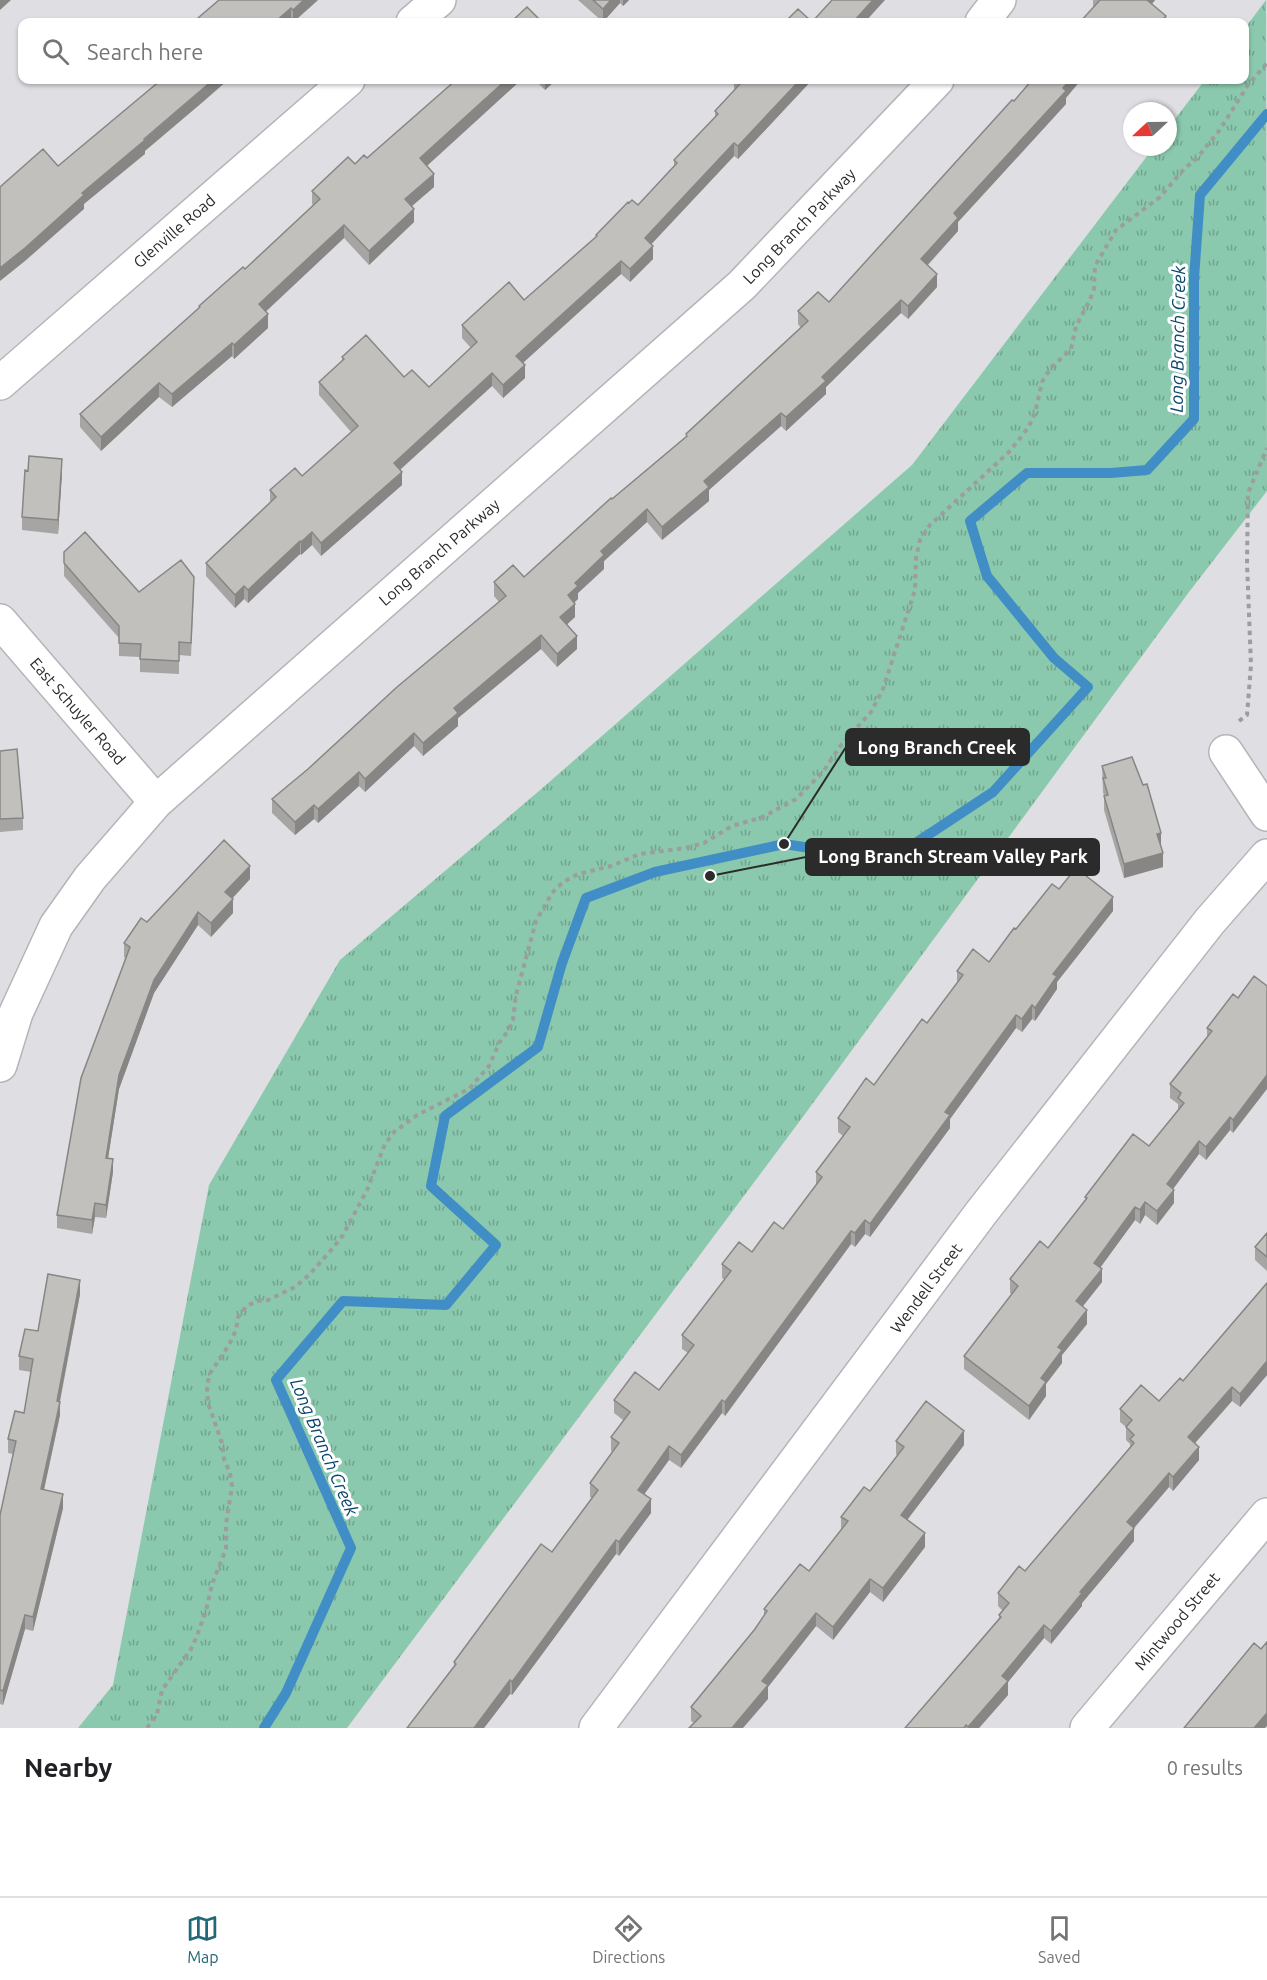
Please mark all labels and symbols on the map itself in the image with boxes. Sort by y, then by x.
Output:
north arrow [1123,102,1177,156]
street label: Long Branch Parkway [739,164,859,287]
street label: Glenville Road [130,191,218,271]
water label: Long Branch Creek [1166,264,1188,413]
street label: Long Branch Parkway [375,495,503,609]
street label: East Schuyler Road [27,654,129,768]
callout: Long Branch Creek [846,729,1029,765]
text: Long Branch Creek [858,737,1016,757]
callout: Long Branch Stream Valley Park [806,839,1099,875]
text: Long Branch Stream Valley Park [818,846,1088,866]
street label: Wendell Street [886,1239,966,1336]
water label: Long Branch Creek [287,1375,363,1519]
street label: Mintwood Street [1131,1568,1224,1674]

